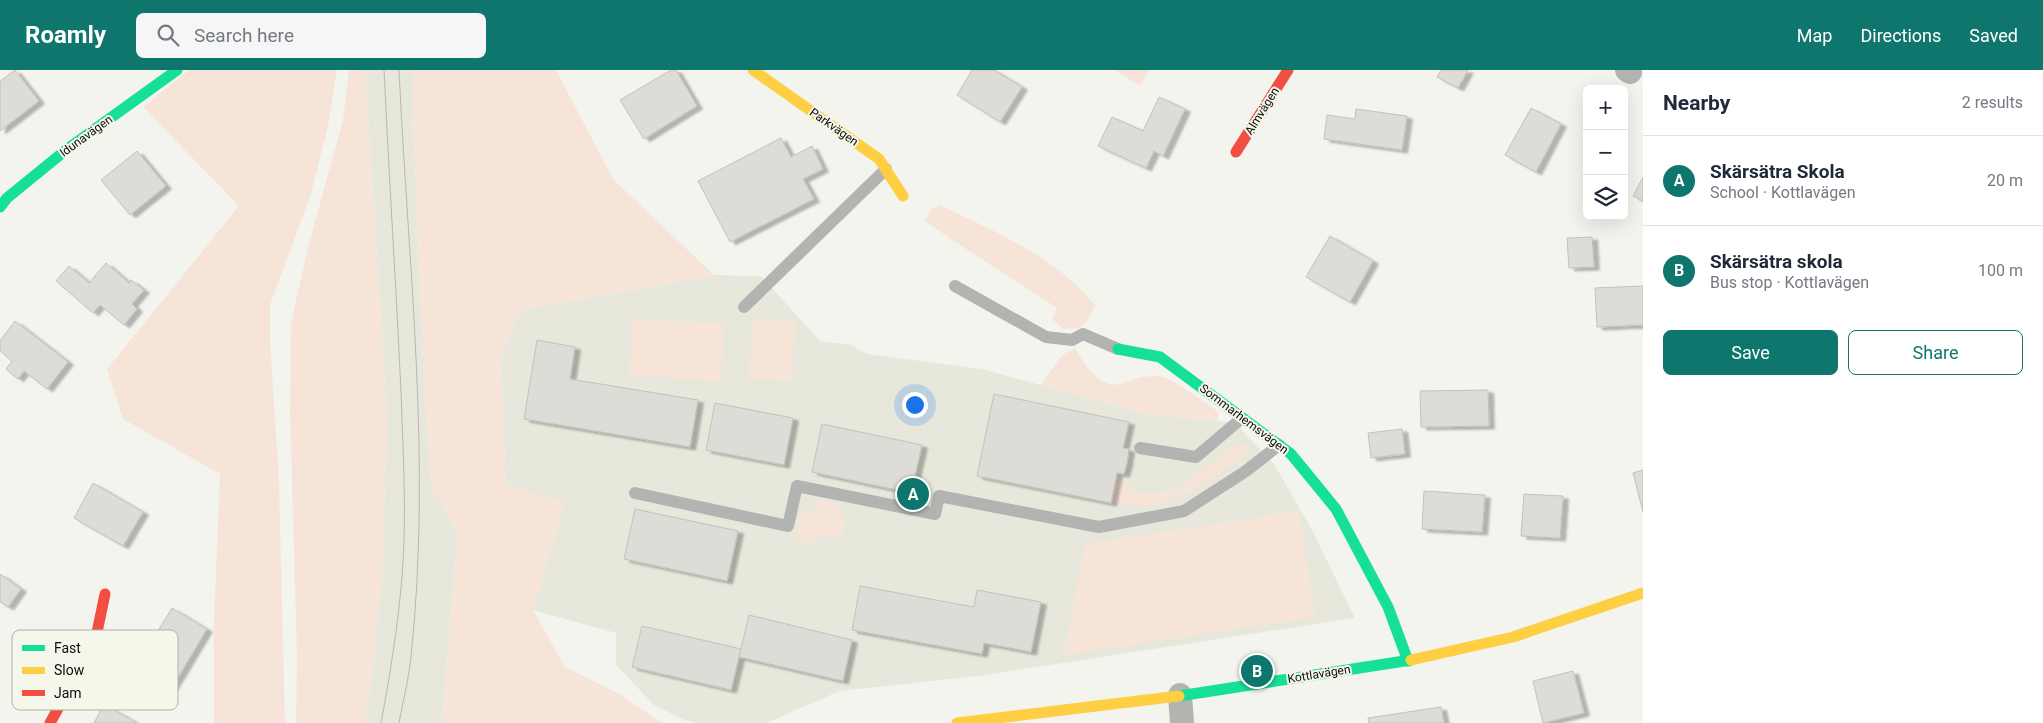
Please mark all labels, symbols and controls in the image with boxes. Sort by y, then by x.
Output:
search box [136,13,486,58]
text: Roamly [25,21,106,49]
icon: search [154,21,182,49]
text: Search here [194,24,294,47]
text: Map [1797,25,1832,46]
text: Directions [1860,25,1941,46]
text: Saved [1969,25,2018,46]
street label: Almvägen [1242,85,1282,137]
map controls [1583,85,1628,220]
button: + [1583,85,1628,130]
text: Nearby [1663,91,1730,115]
text: 2 results [1962,93,2023,112]
street label: Parkvägen [807,105,861,149]
street label: Idunavägen [57,112,115,160]
button: − [1583,130,1628,175]
text: Skärsätra Skola [1710,160,1845,183]
text: A [1674,171,1684,190]
text: 20 m [1987,171,2023,190]
button: layers [1583,175,1628,220]
text: School · Kottlavägen [1710,183,1855,202]
text: Skärsätra skola [1710,250,1843,273]
text: B [1674,261,1684,280]
text: 100 m [1978,261,2023,280]
text: Bus stop · Kottlavägen [1710,273,1869,292]
button: Save [1663,330,1838,375]
button: Share [1848,330,2023,375]
street label: Sommarhemsvägen [1197,381,1291,457]
your location [902,392,928,418]
pin: A [897,475,929,513]
legend [12,630,178,710]
text: Fast [54,640,81,656]
pin: B [1241,652,1273,690]
text: Slow [54,662,85,678]
street label: Kottlavägen [1287,662,1351,686]
text: Jam [54,685,82,701]

